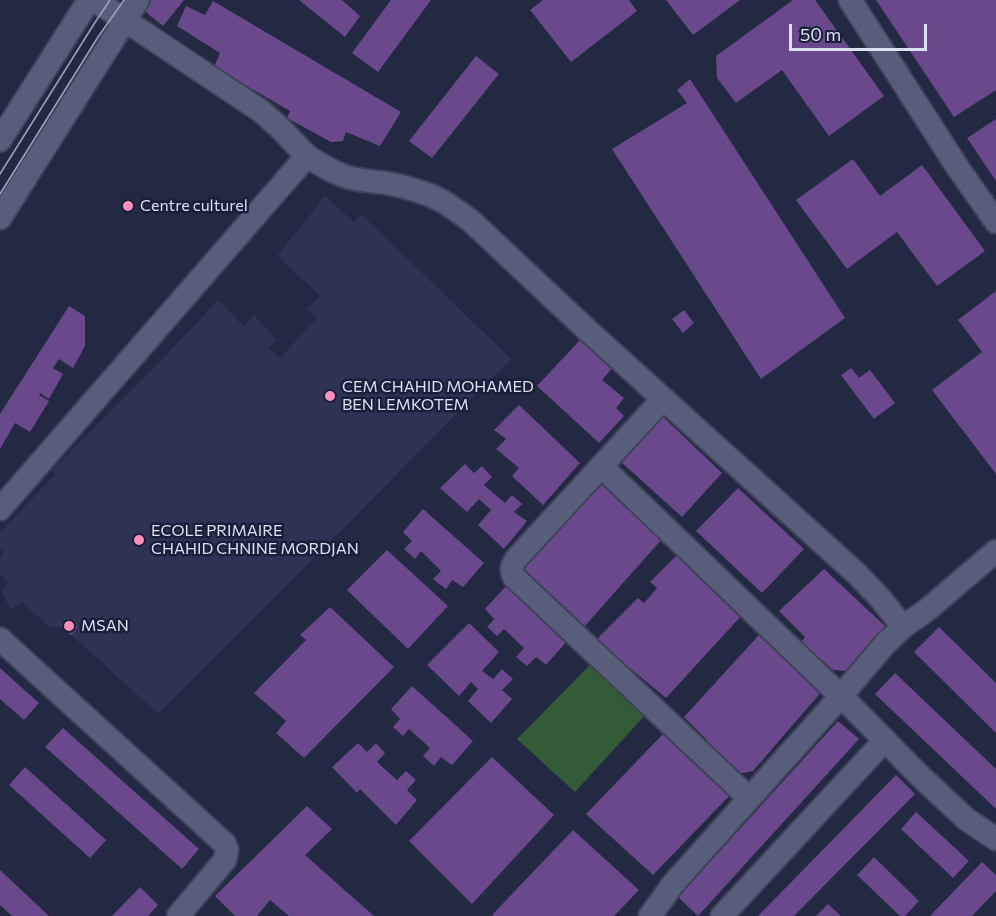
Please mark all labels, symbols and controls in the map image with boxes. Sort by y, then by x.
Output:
scale bar [792,12,930,50]
text: 50 m [800,23,841,45]
place label: Centre culturel [140,196,248,216]
marker: Centre culturel [121,199,135,213]
place label: CEM CHAHID MOHAMED BEN LEMKOTEM [342,377,534,415]
marker: CEM CHAHID MOHAMED BEN LEMKOTEM [323,389,337,403]
place label: ECOLE PRIMAIRE CHAHID CHNINE MORDJAN [151,521,359,559]
marker: ECOLE PRIMAIRE CHAHID CHNINE MORDJAN [132,533,146,547]
place label: MSAN [81,616,129,636]
marker: MSAN [62,619,76,633]

